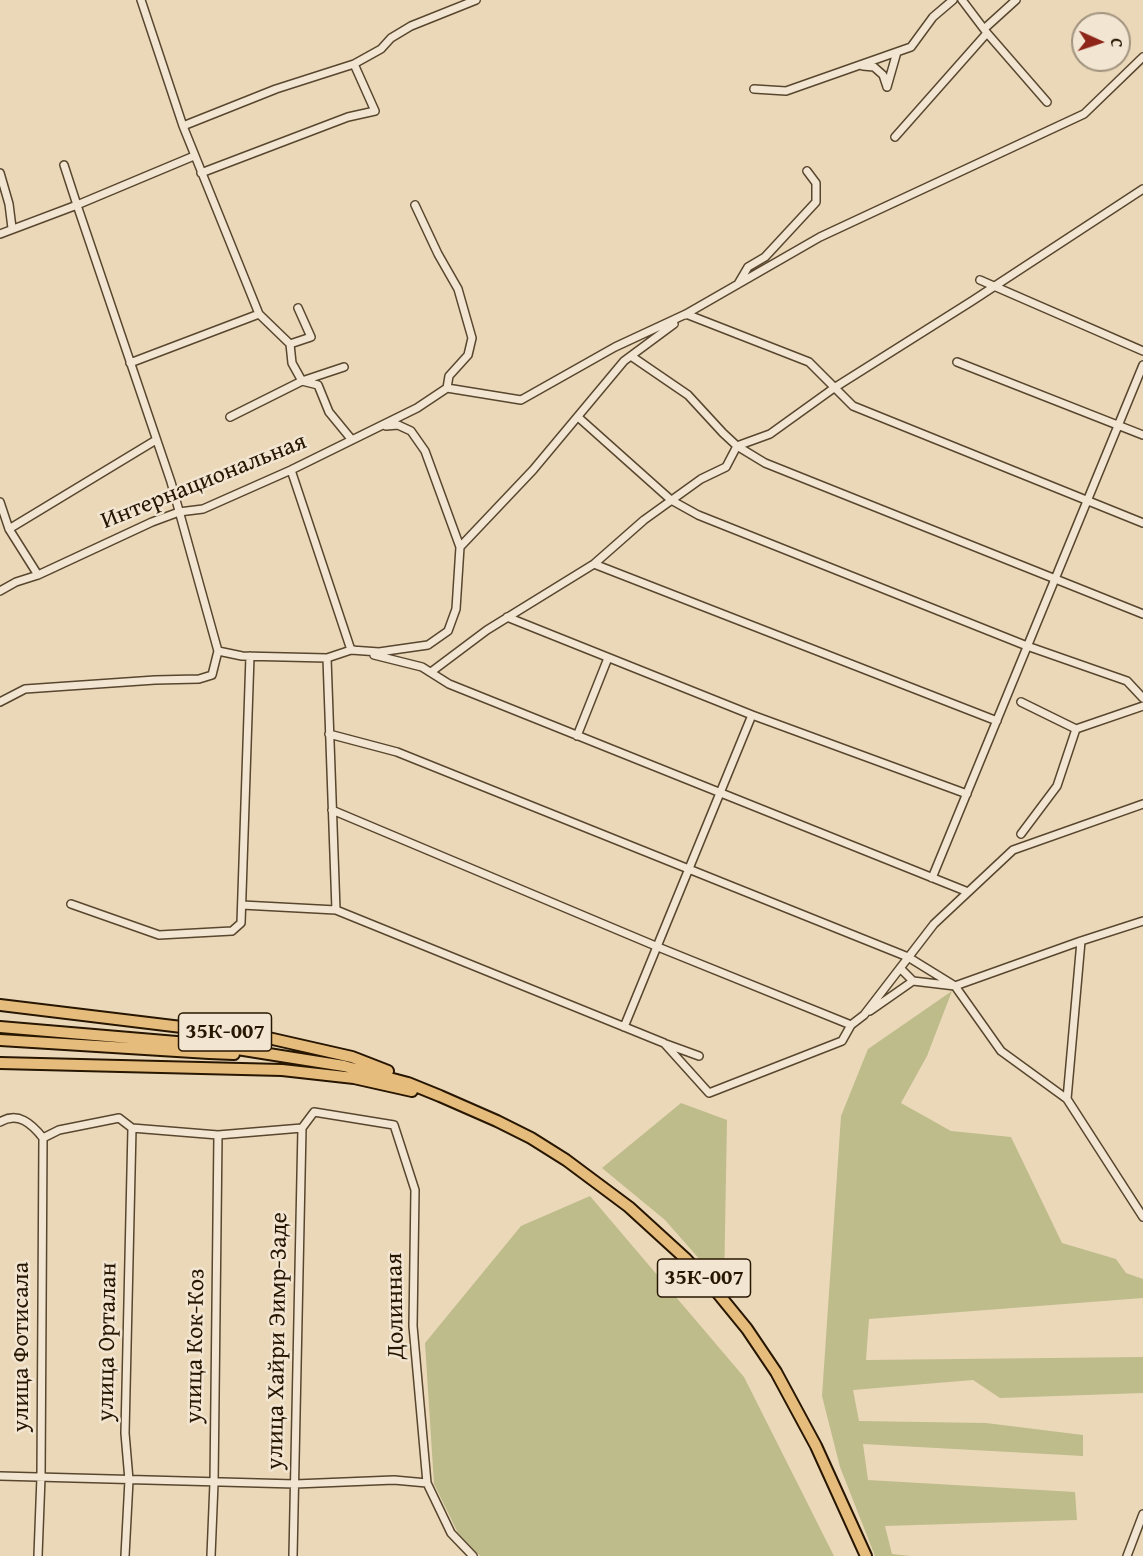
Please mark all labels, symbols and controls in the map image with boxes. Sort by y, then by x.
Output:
north arrow [1071,12,1131,72]
text: С [1105,38,1129,48]
street label: Интернациональная [97,428,311,536]
road number: 35К-007 [178,1013,272,1051]
street label: улица Хайри Эимр-Заде [261,1212,295,1470]
street label: Долинная [381,1253,411,1359]
road number: 35К-007 [658,1259,750,1297]
street label: улица Фотисала [8,1262,36,1432]
street label: улица Орталан [92,1262,124,1422]
street label: улица Кок-Коз [180,1268,212,1424]

